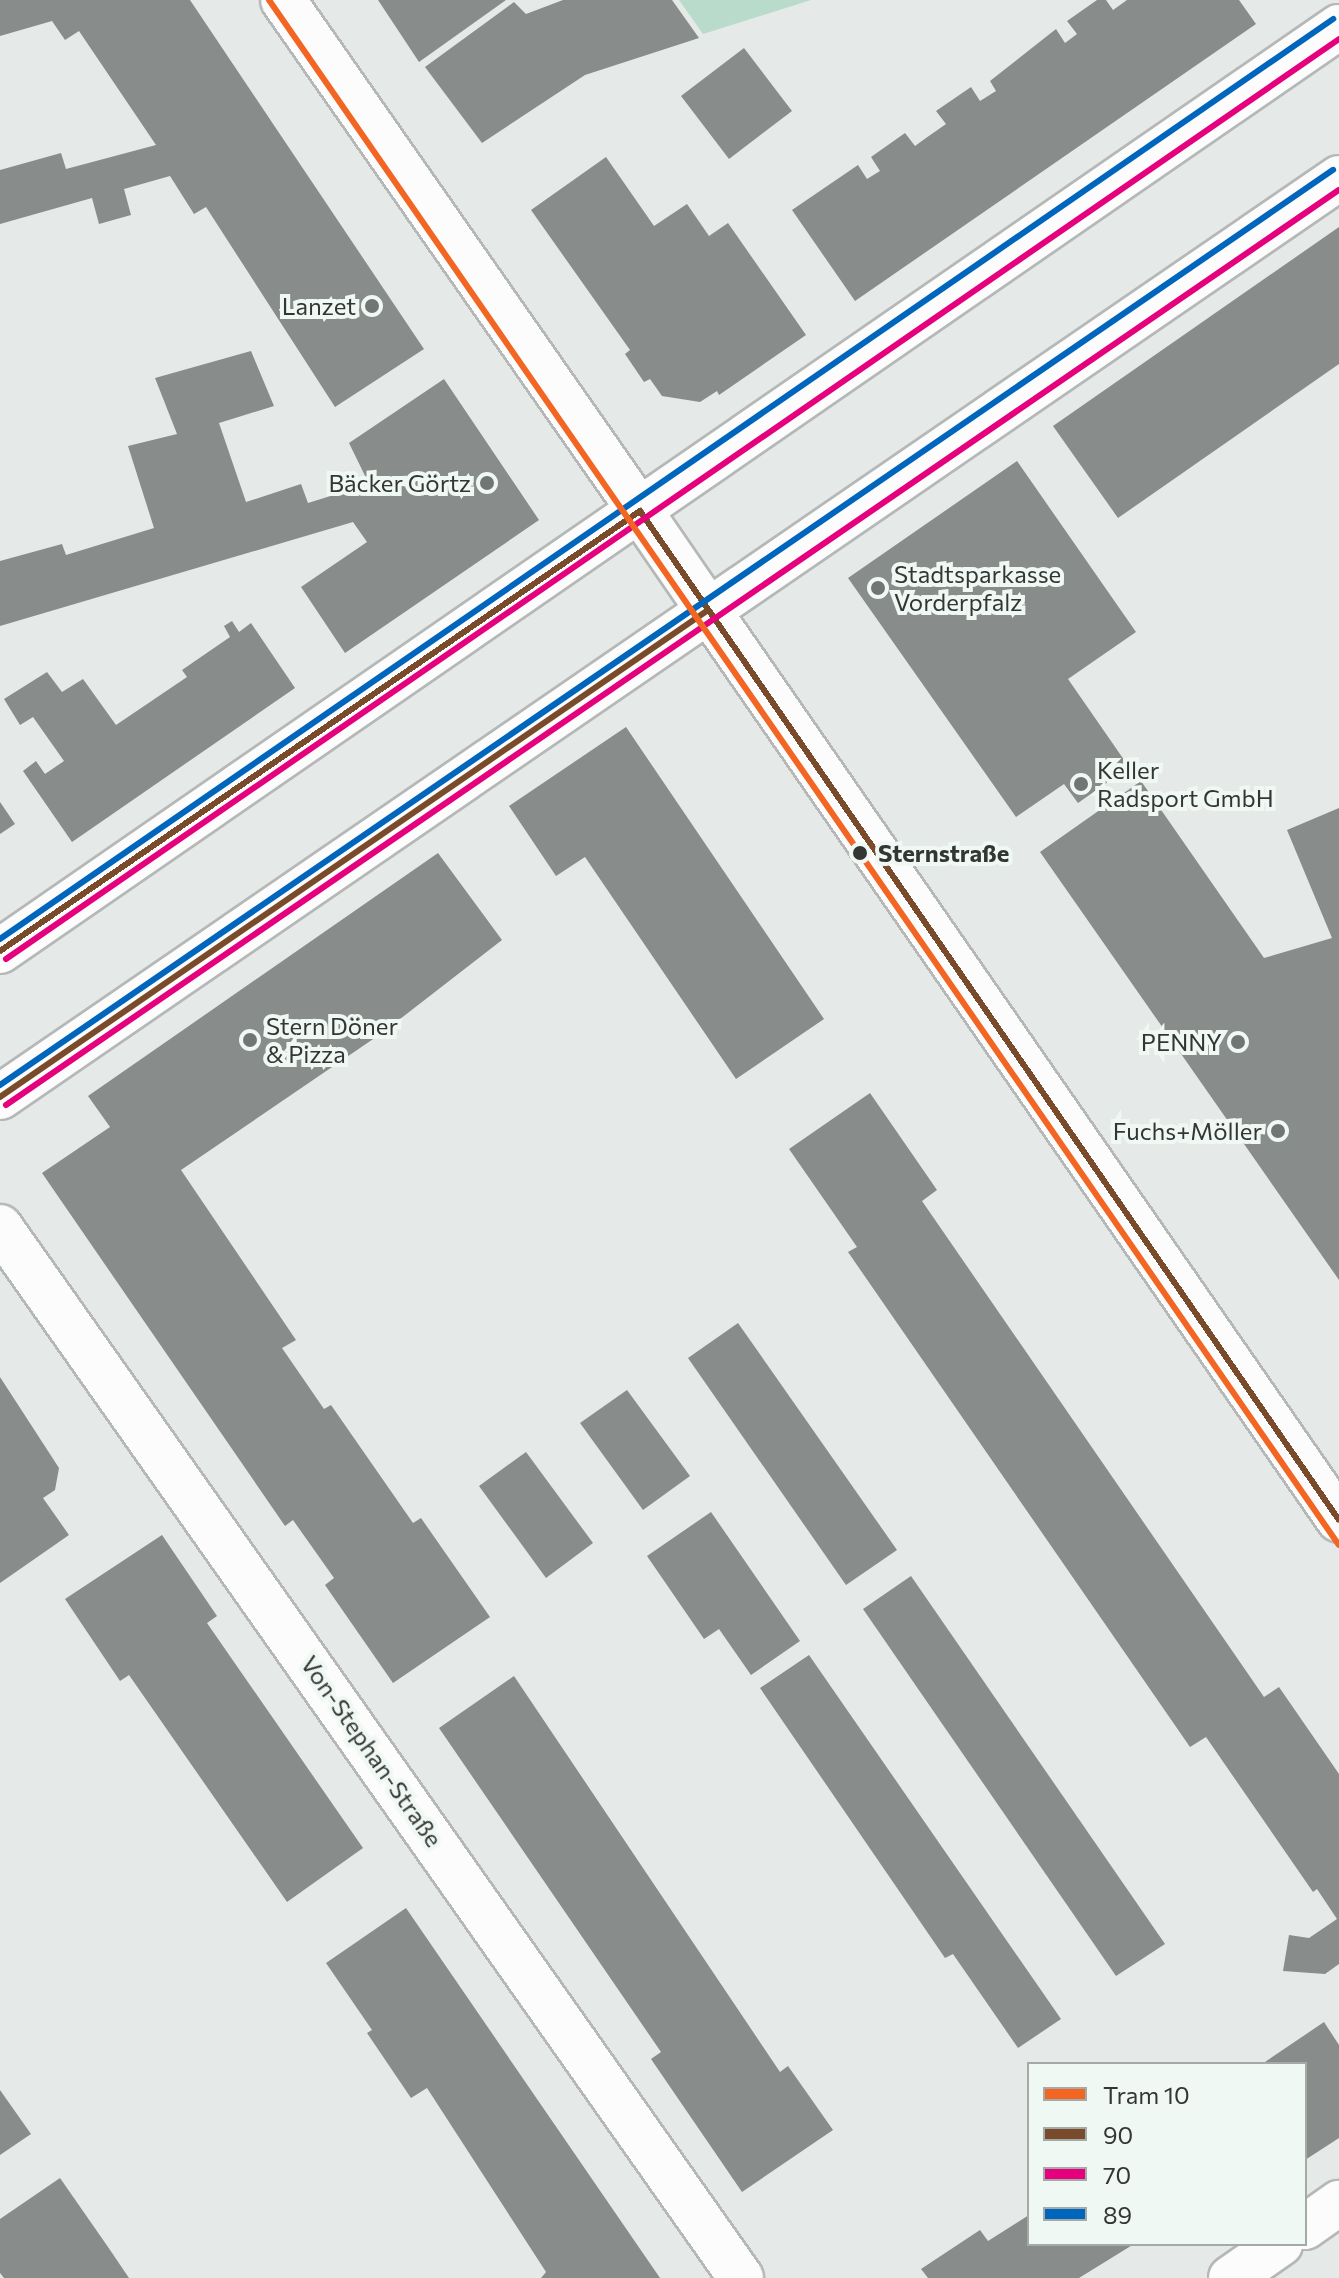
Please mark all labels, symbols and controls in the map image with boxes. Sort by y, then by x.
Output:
place label: Lanzet [282,292,356,320]
marker: Lanzet [363,297,381,315]
place label: Bäcker Görtz [329,469,471,497]
marker: Bäcker Görtz [478,474,496,492]
place label: Stadtsparkasse Vorderpfalz [894,560,1061,616]
marker: Stadtsparkasse Vorderpfalz [869,579,887,597]
place label: Keller Radsport GmbH [1097,756,1274,812]
marker: Keller Radsport GmbH [1072,775,1090,793]
place label: Sternstraße [878,839,1009,867]
marker: Sternstraße [849,842,871,864]
place label: Stern Döner & Pizza [266,1012,398,1068]
place label: PENNY [1141,1028,1222,1056]
marker: Stern Döner & Pizza [241,1031,259,1049]
marker: PENNY [1229,1033,1247,1051]
place label: Fuchs+Möller [1113,1117,1262,1145]
marker: Fuchs+Möller [1269,1122,1287,1140]
street label: Von-Stephan-Straße [295,1650,449,1852]
legend [1027,2062,1307,2246]
text: Tram 10 [1103,2080,1190,2109]
text: 90 [1103,2120,1133,2149]
text: 70 [1103,2160,1131,2189]
text: 89 [1103,2200,1132,2229]

